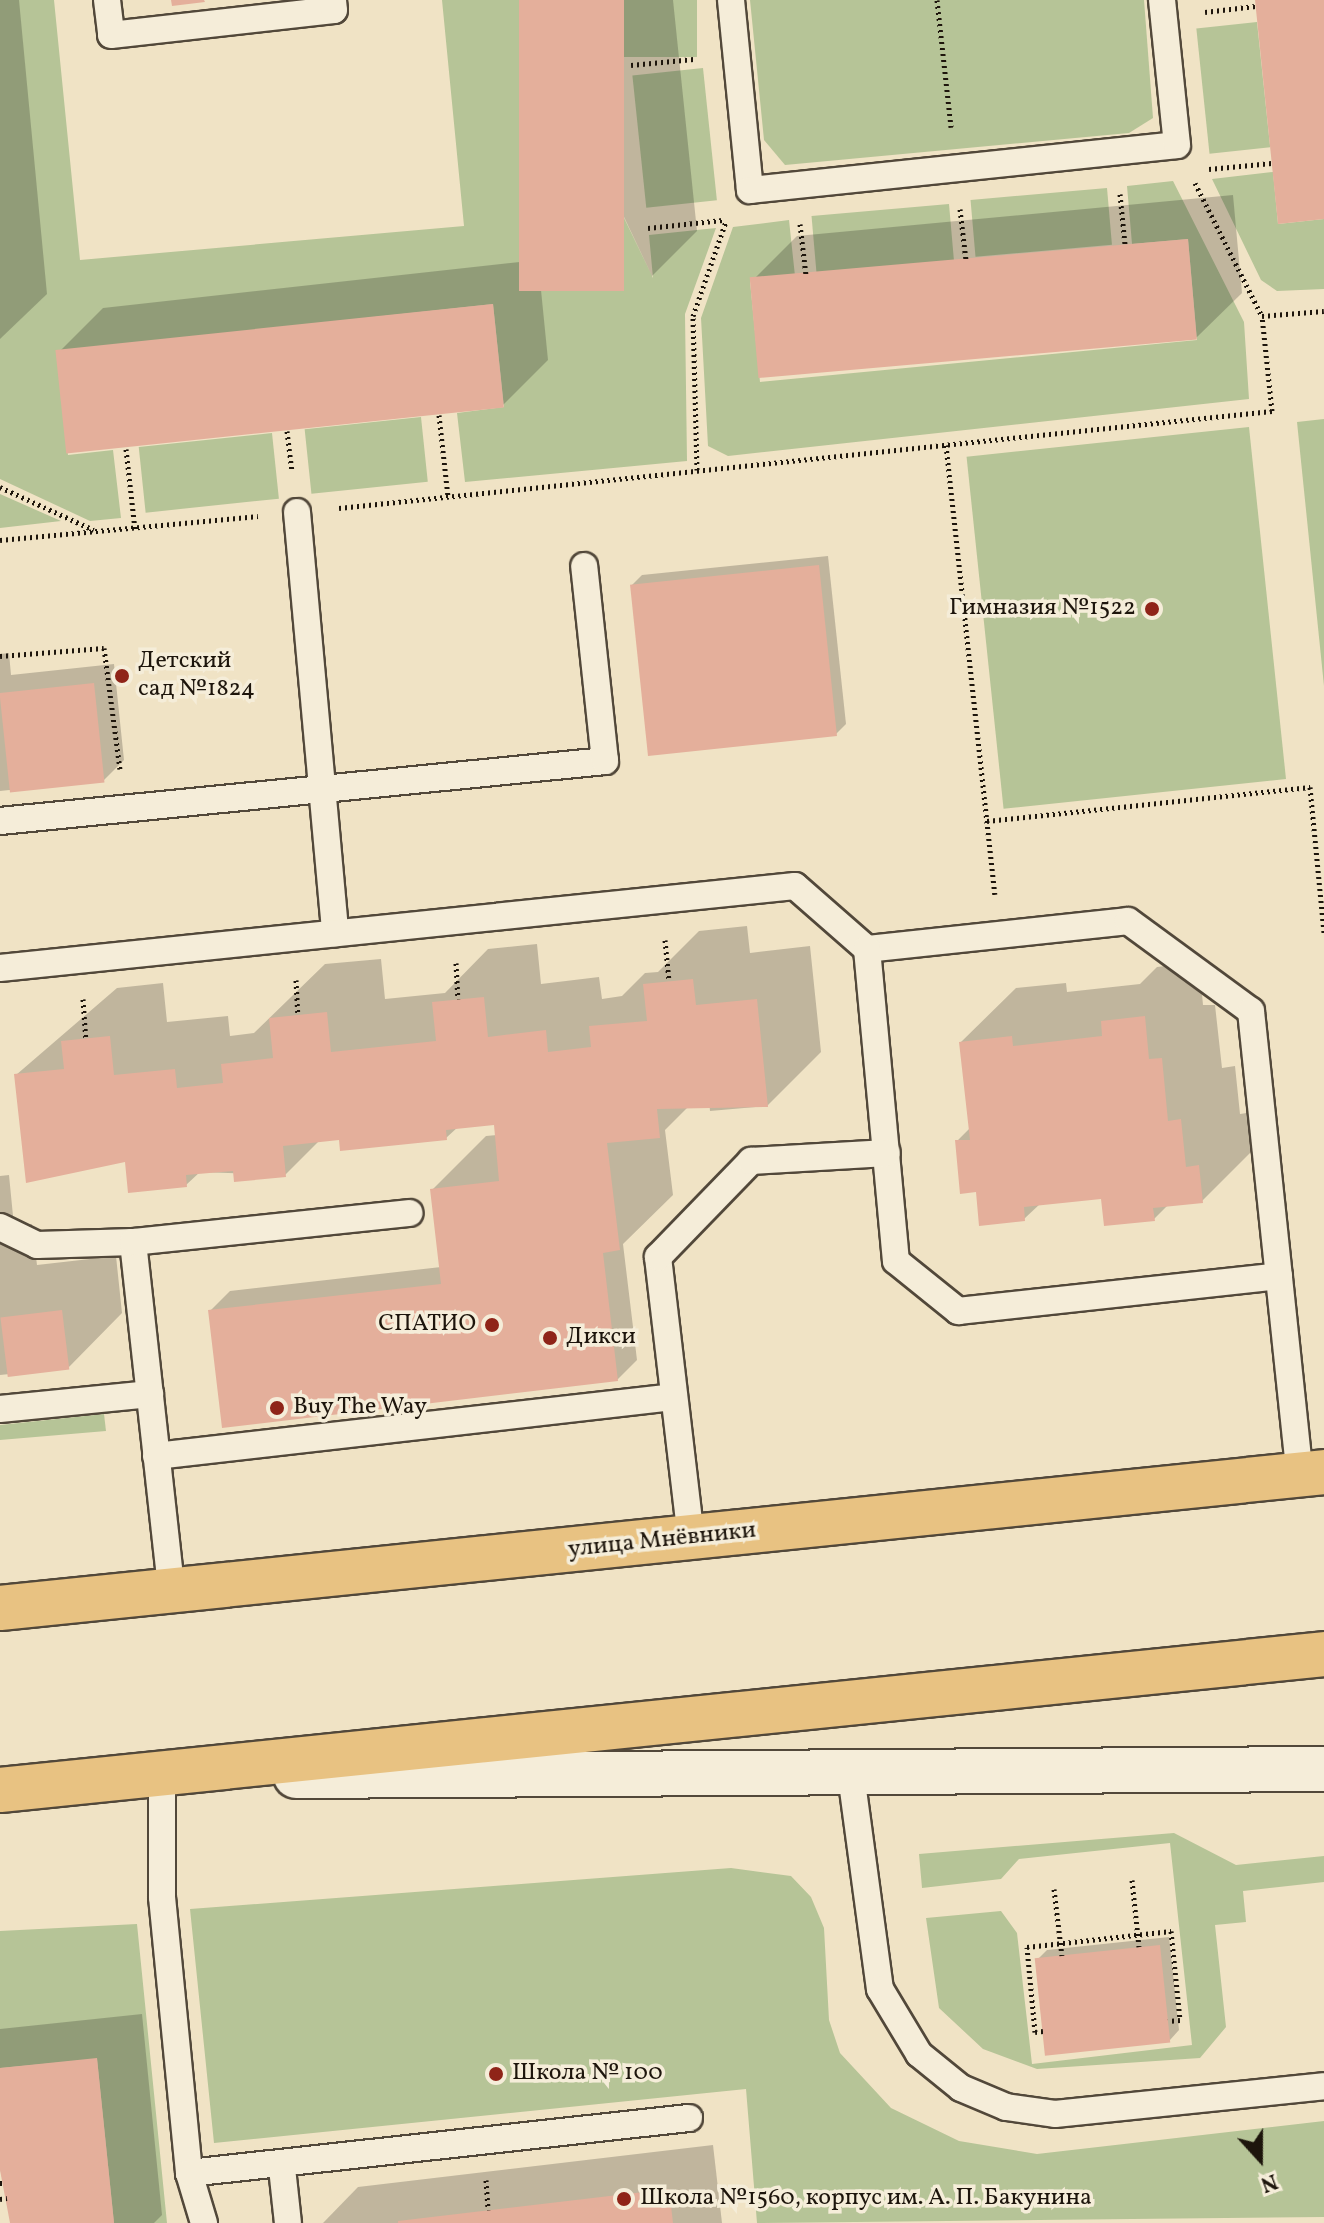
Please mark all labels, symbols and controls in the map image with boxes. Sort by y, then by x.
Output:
place label: Гимназия №1522 [949,595,1136,623]
marker: Гимназия №1522 [1143,600,1161,618]
place label: Детский сад №1824 [138,648,255,704]
marker: Детский сад №1824 [113,667,131,685]
place label: СПАТИО [378,1311,476,1339]
marker: СПАТИО [483,1316,501,1334]
place label: Дикси [566,1324,636,1352]
marker: Дикси [541,1329,559,1347]
place label: Buy The Way [293,1394,429,1422]
marker: Buy The Way [268,1399,286,1417]
street label: улица Мнёвники [567,1517,757,1565]
place label: Школа № 100 [512,2060,663,2088]
marker: Школа № 100 [487,2065,505,2083]
north arrow [1220,2119,1300,2199]
text: N [1256,2165,1282,2199]
place label: Школа №1560, корпус им. А. П. Бакунина [640,2185,1092,2213]
marker: Школа №1560, корпус им. А. П. Бакунина [615,2190,633,2208]

